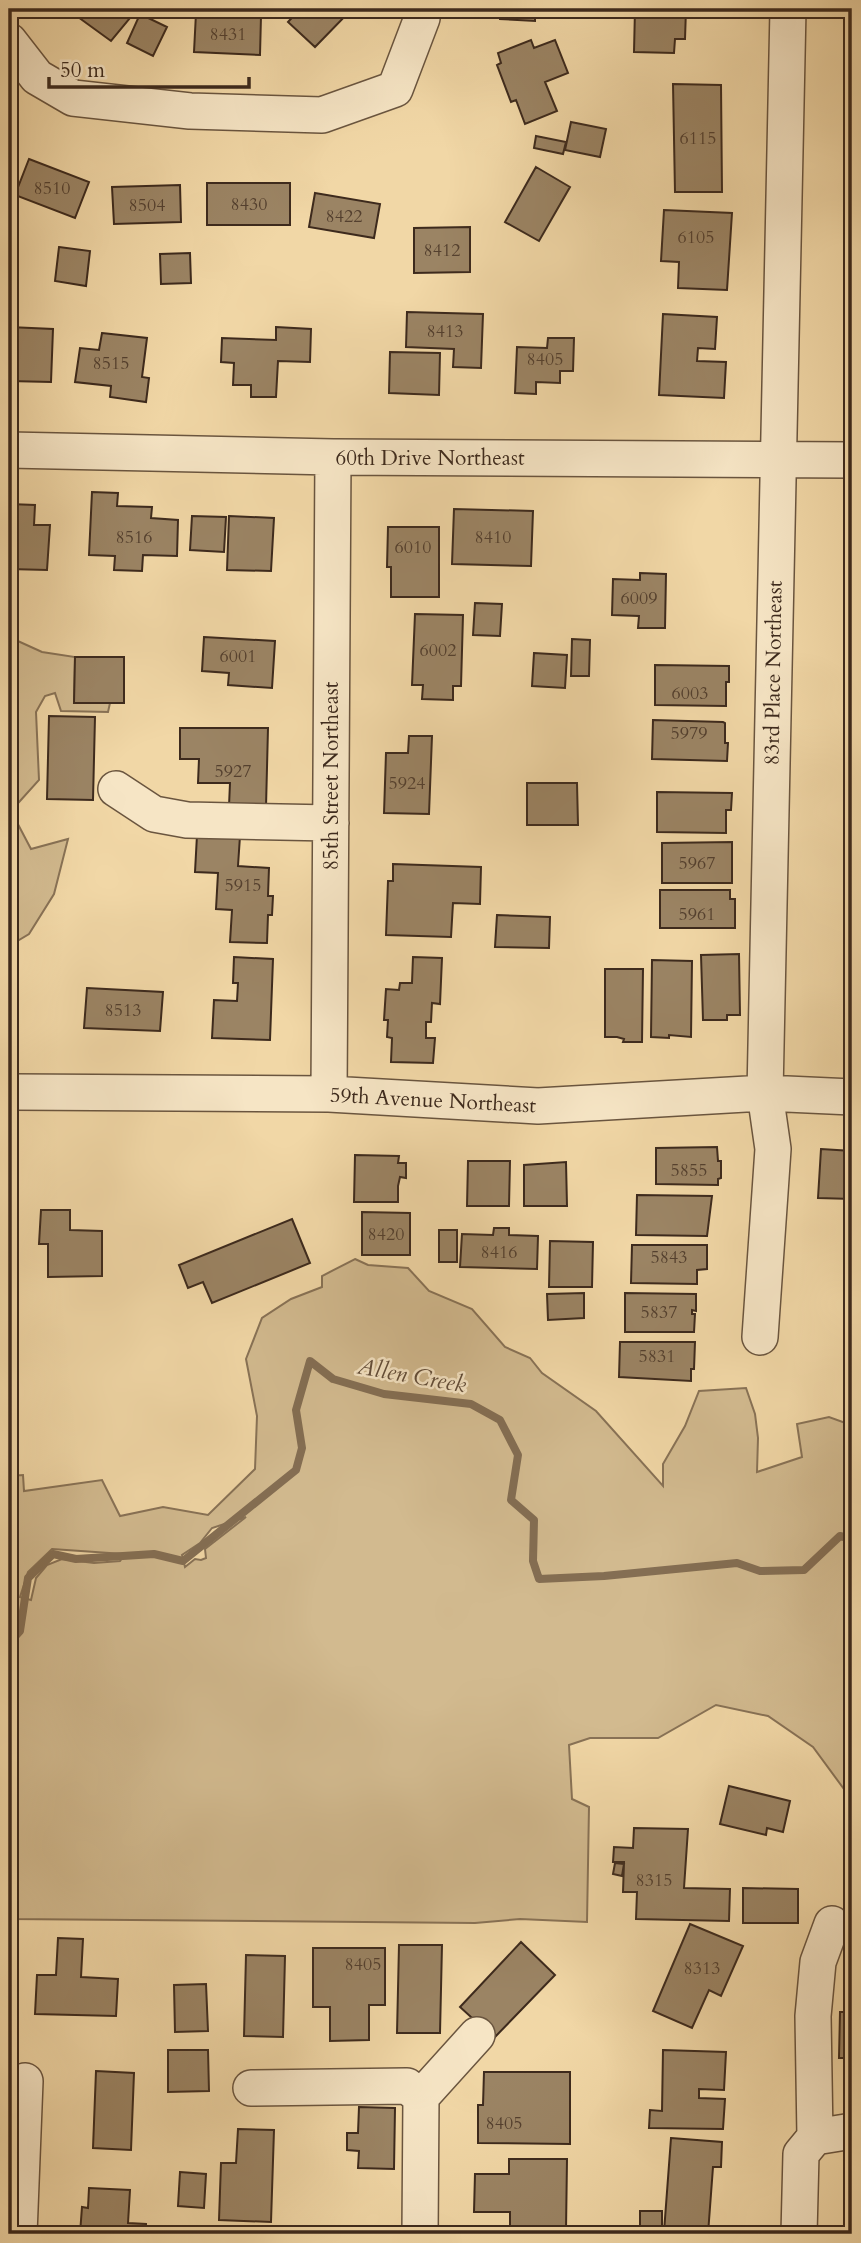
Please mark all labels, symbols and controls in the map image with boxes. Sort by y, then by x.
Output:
house number: 8431 [210,22,246,47]
scale bar [49,46,248,90]
text: 50 m [60,56,105,85]
house number: 6115 [680,126,716,151]
house number: 8510 [34,176,70,201]
house number: 8430 [231,192,267,217]
house number: 8504 [129,193,165,218]
house number: 8422 [326,204,362,229]
house number: 6105 [678,225,714,250]
house number: 8412 [424,238,460,263]
house number: 8413 [427,319,463,344]
house number: 8405 [527,347,563,372]
house number: 8515 [93,351,129,376]
street label: 60th Drive Northeast [335,444,525,473]
house number: 8516 [116,525,152,550]
house number: 8410 [475,525,511,550]
house number: 6010 [395,535,431,560]
street label: 83rd Place Northeast [757,580,790,766]
house number: 6009 [621,586,657,611]
house number: 6002 [420,638,456,663]
house number: 6001 [220,644,256,669]
street label: 85th Street Northeast [317,681,346,870]
house number: 6003 [672,681,708,706]
house number: 5979 [671,721,707,746]
house number: 5927 [215,759,251,784]
house number: 5924 [389,771,425,796]
house number: 5967 [679,851,715,876]
house number: 5915 [225,873,261,898]
house number: 5961 [679,902,715,927]
house number: 8513 [105,998,141,1023]
street label: 59th Avenue Northeast [329,1081,537,1120]
house number: 5855 [671,1158,707,1183]
house number: 8420 [368,1222,404,1247]
house number: 8416 [481,1240,517,1265]
house number: 5843 [651,1245,687,1270]
house number: 5837 [641,1300,677,1325]
house number: 5831 [639,1344,675,1369]
water label: Allen Creek [354,1351,469,1400]
house number: 8315 [636,1868,672,1893]
house number: 8405 [345,1952,381,1977]
house number: 8313 [684,1956,720,1981]
house number: 8405 [486,2111,522,2136]

